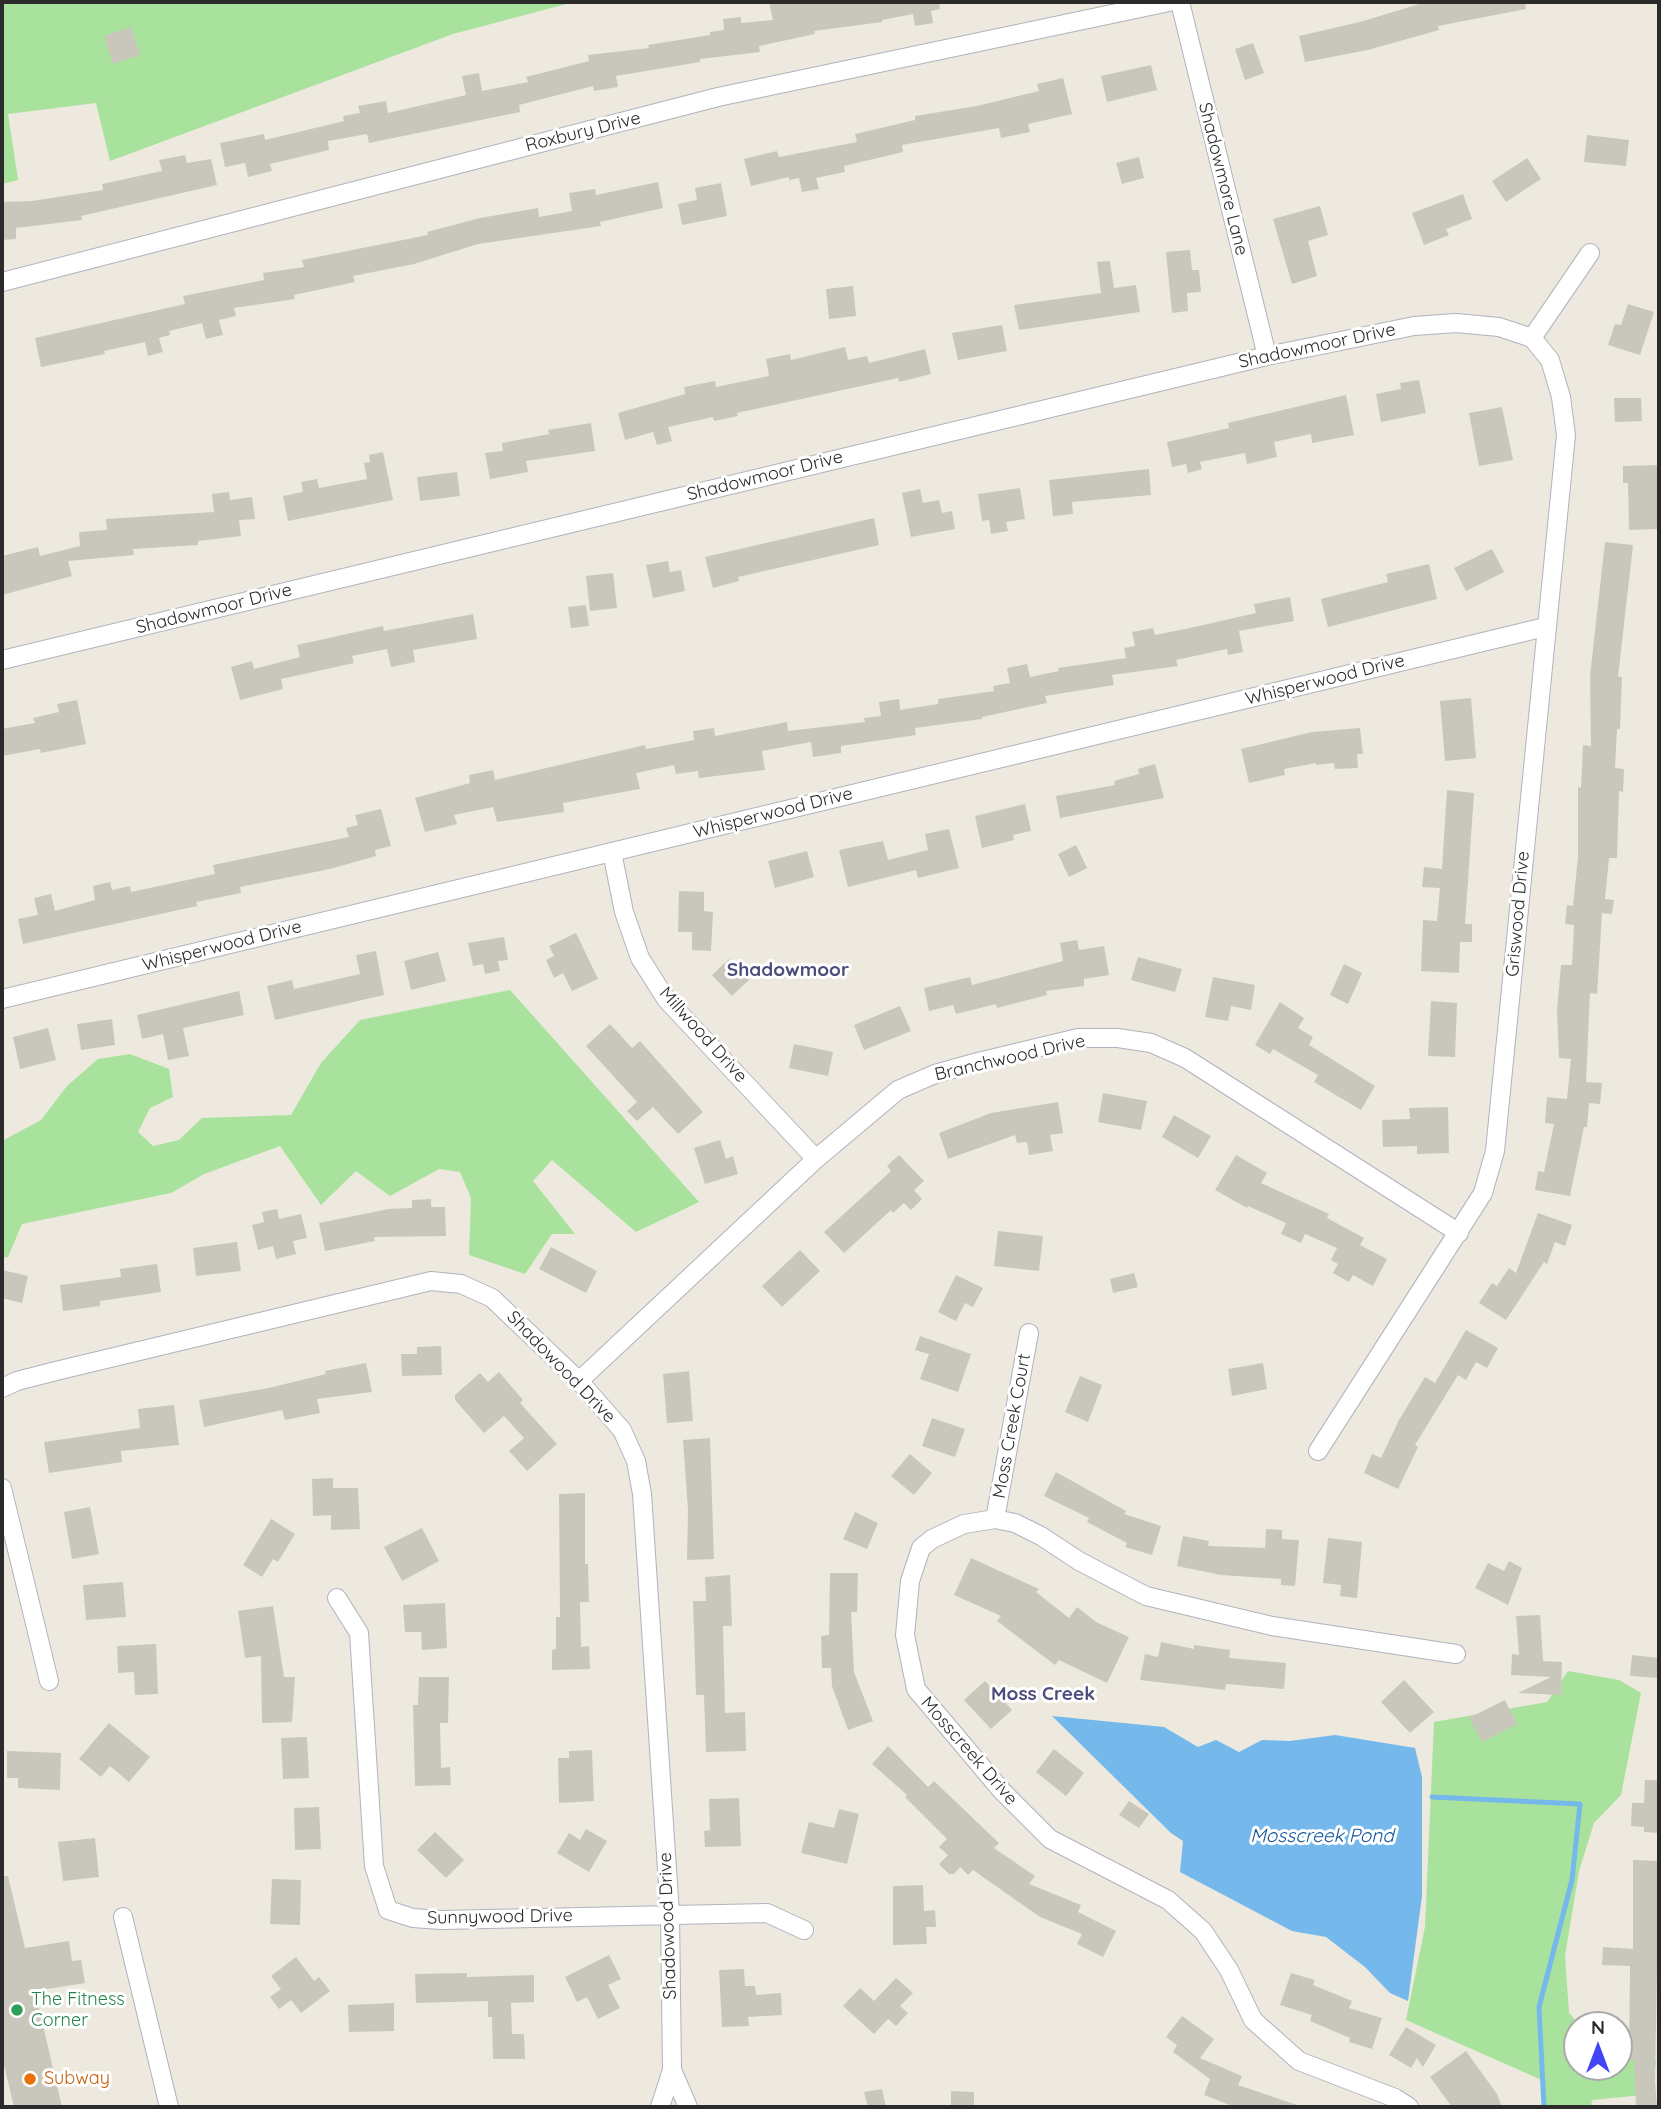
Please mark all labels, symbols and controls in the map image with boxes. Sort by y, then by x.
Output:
street label: Shadowmore Lane [1194,100,1252,258]
street label: Roxbury Drive [523,107,643,157]
street label: Shadowmoor Drive [1237,319,1397,373]
street label: Shadowmoor Drive [685,446,845,506]
street label: Shadowmoor Drive [134,579,294,639]
street label: Whisperwood Drive [1243,650,1407,710]
street label: Whisperwood Drive [691,783,855,843]
street label: Griswood Drive [1502,850,1534,978]
street label: Whisperwood Drive [140,916,304,976]
district label: Shadowmoor [727,959,849,981]
street label: Millwood Drive [654,983,752,1087]
street label: Branchwood Drive [933,1030,1087,1086]
street label: Shadowood Drive [502,1306,620,1428]
street label: Moss Creek Court [989,1352,1035,1500]
district label: Moss Creek [991,1683,1095,1705]
street label: Mosscreek Drive [916,1692,1022,1810]
water label: Mosscreek Pond [1250,1825,1394,1847]
street label: Shadowood Drive [655,1852,681,2000]
street label: Sunnywood Drive [427,1905,573,1929]
place label: The Fitness Corner [31,1989,125,2032]
marker: The Fitness Corner [9,2002,25,2018]
north arrow [1563,2011,1633,2081]
text: N [1591,2015,1605,2039]
place label: Subway [44,2068,110,2090]
marker: Subway [22,2071,38,2087]

